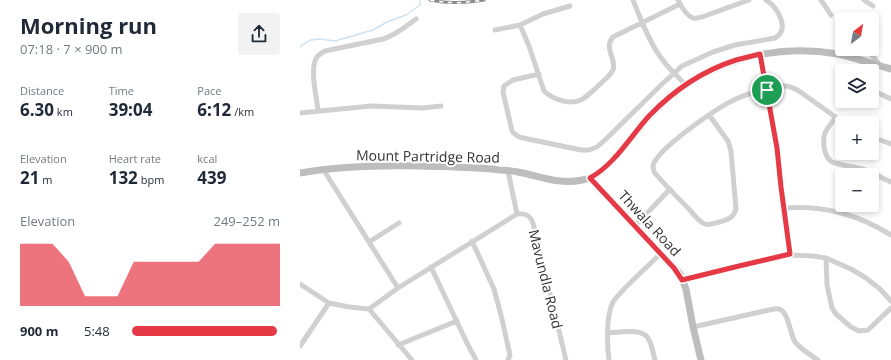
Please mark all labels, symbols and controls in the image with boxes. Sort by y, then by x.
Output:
text: Morning run [20,10,157,40]
north arrow [835,12,879,56]
map controls [835,12,879,212]
button: share [238,13,280,55]
text: 07:18 · 7 × 900 m [20,40,123,58]
button: layers [835,64,879,108]
pin [750,73,784,107]
icon: arrive [756,79,778,101]
text: Distance [20,83,64,98]
text: Time [109,83,134,98]
text: Pace [197,83,222,98]
text: 6.30 [20,98,54,121]
text: 39:04 [109,98,152,121]
text: 6:12 [197,98,231,121]
text: km [54,104,73,119]
text: /km [231,104,254,119]
button: + [835,116,879,160]
street label: Mount Partridge Road [356,145,500,167]
text: Elevation [20,151,67,166]
text: Heart rate [109,151,161,166]
text: kcal [197,151,217,166]
text: 21 [20,166,39,189]
text: 132 [109,166,138,189]
text: 439 [197,166,227,189]
button: − [835,168,879,212]
text: m [39,172,53,187]
text: bpm [138,172,164,187]
street label: Thwala Road [615,186,685,260]
text: Elevation [20,212,75,230]
text: 249–252 m [213,212,280,230]
street label: Mavundla Road [525,227,567,331]
text: 900 m [20,322,58,340]
text: 5:48 [84,322,110,340]

